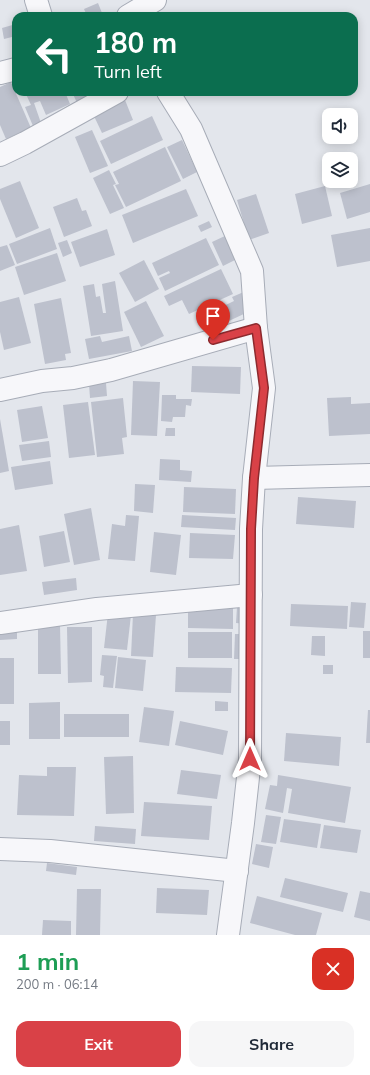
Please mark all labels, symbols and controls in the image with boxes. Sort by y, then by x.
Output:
text: 180 m [94,25,177,60]
icon: left [28,28,80,80]
text: Turn left [94,60,162,83]
map controls [322,108,358,188]
button: sound [322,108,358,144]
button: layers [322,152,358,188]
pin [196,299,230,340]
icon: arrive [202,305,224,327]
position arrow [229,738,271,780]
text: 1 min [16,946,79,976]
button: close [312,948,354,990]
text: 200 m · 06:14 [16,976,98,992]
button: Exit [16,1021,181,1067]
button: Share [189,1021,354,1067]

